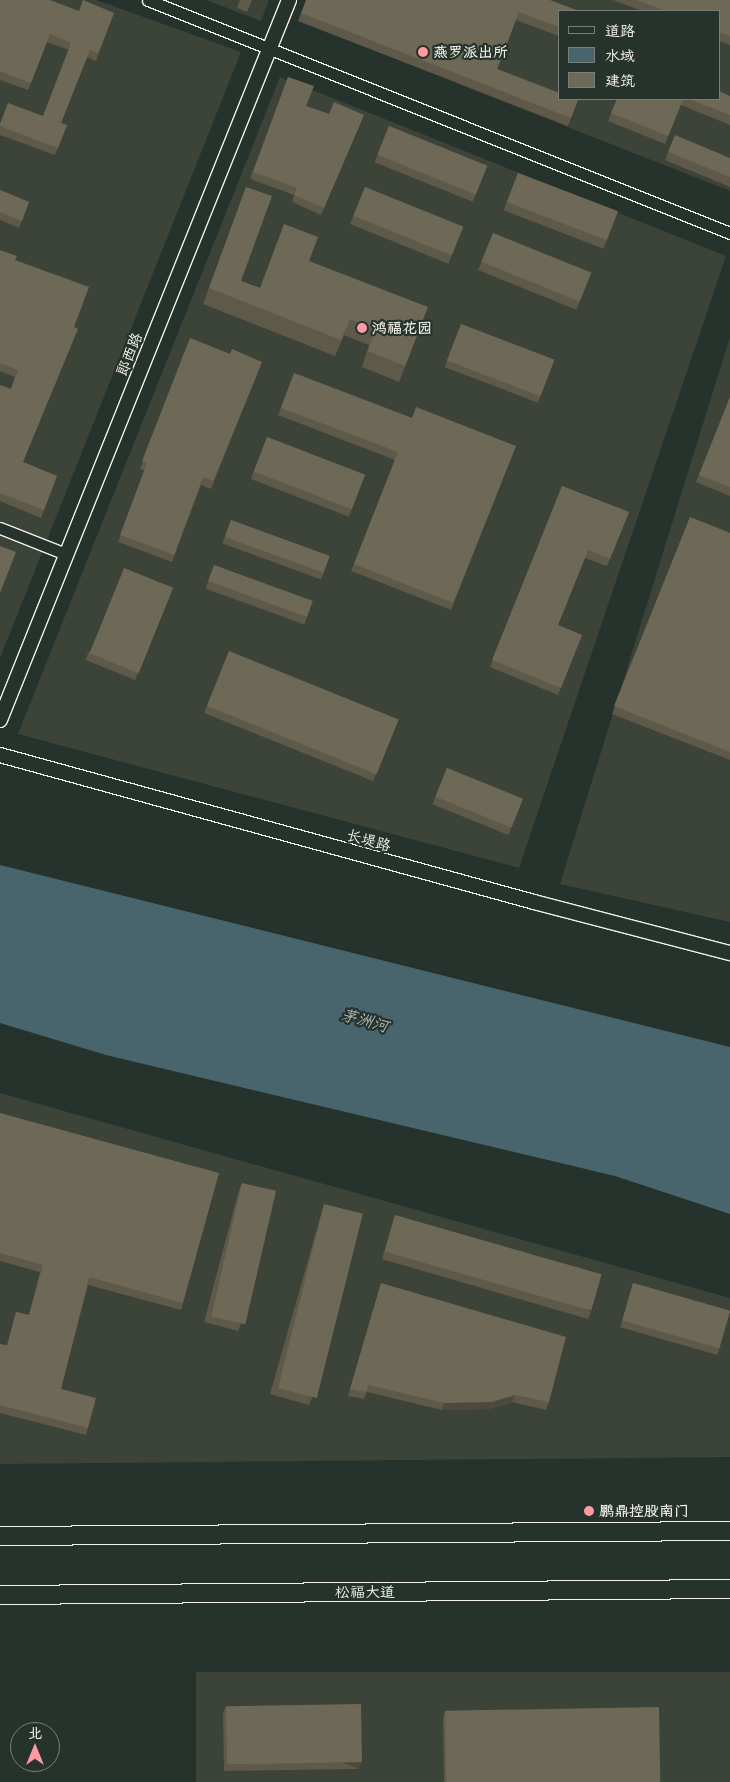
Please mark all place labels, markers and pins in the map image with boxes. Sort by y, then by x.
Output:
place label: 燕罗派出所 [433,43,508,61]
marker: 燕罗派出所 [417,46,429,58]
place label: 鸿福花园 [372,319,432,337]
marker: 鸿福花园 [356,322,368,334]
place label: 鹏鼎控股南门 [599,1502,689,1520]
marker: 鹏鼎控股南门 [583,1505,595,1517]

